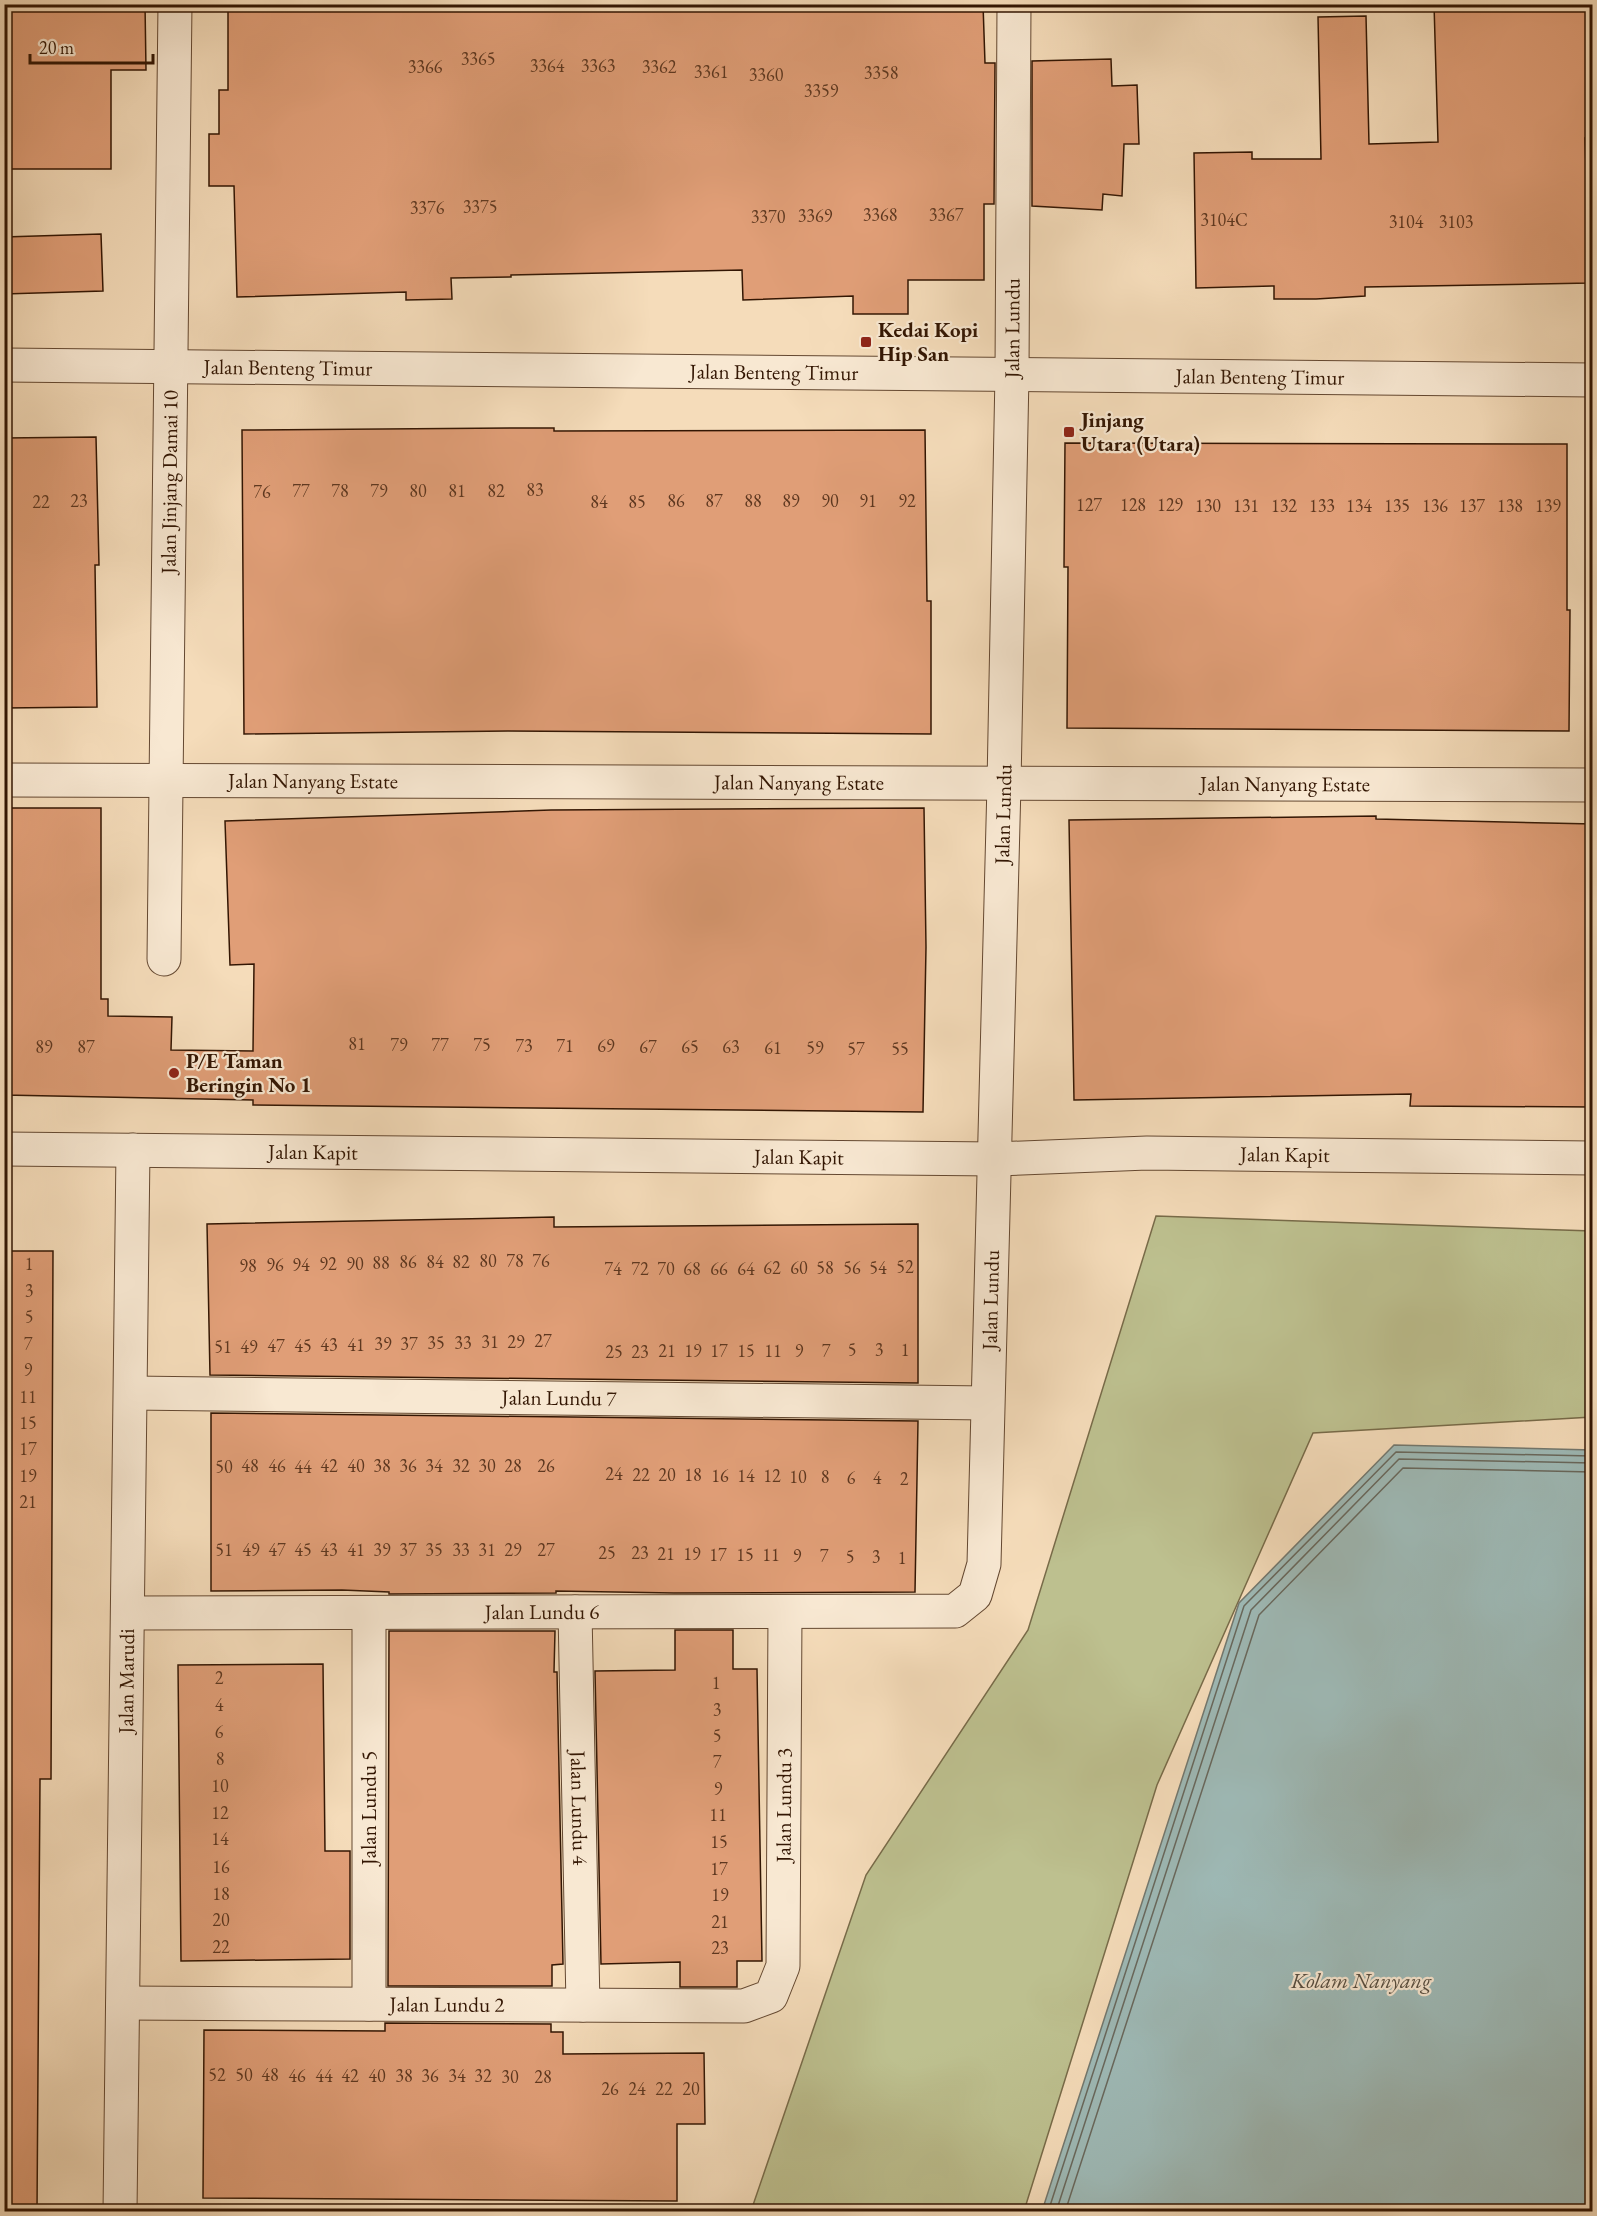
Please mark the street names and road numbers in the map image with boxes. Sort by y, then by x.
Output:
street label: Jalan Lundu [998,278,1026,381]
street label: Jalan Benteng Timur [201,353,373,381]
street label: Jalan Benteng Timur [687,357,859,386]
street label: Jalan Benteng Timur [1173,362,1344,391]
street label: Jalan Jinjang Damai 10 [154,390,184,576]
street label: Jalan Lundu [988,764,1017,867]
street label: Jalan Nanyang Estate [226,767,398,794]
street label: Jalan Nanyang Estate [712,768,884,796]
street label: Jalan Nanyang Estate [1198,770,1370,797]
street label: Jalan Kapit [266,1138,358,1166]
street label: Jalan Kapit [1238,1140,1330,1168]
street label: Jalan Kapit [752,1143,844,1170]
street label: Jalan Lundu [975,1249,1005,1353]
street label: Jalan Lundu 7 [499,1383,617,1412]
street label: Jalan Lundu 6 [483,1598,599,1625]
street label: Jalan Marudi [112,1628,140,1736]
street label: Jalan Lundu 4 [565,1748,594,1866]
street label: Jalan Lundu 3 [770,1748,797,1865]
street label: Jalan Lundu 5 [355,1751,382,1867]
street label: Jalan Lundu 2 [388,1990,504,2018]

